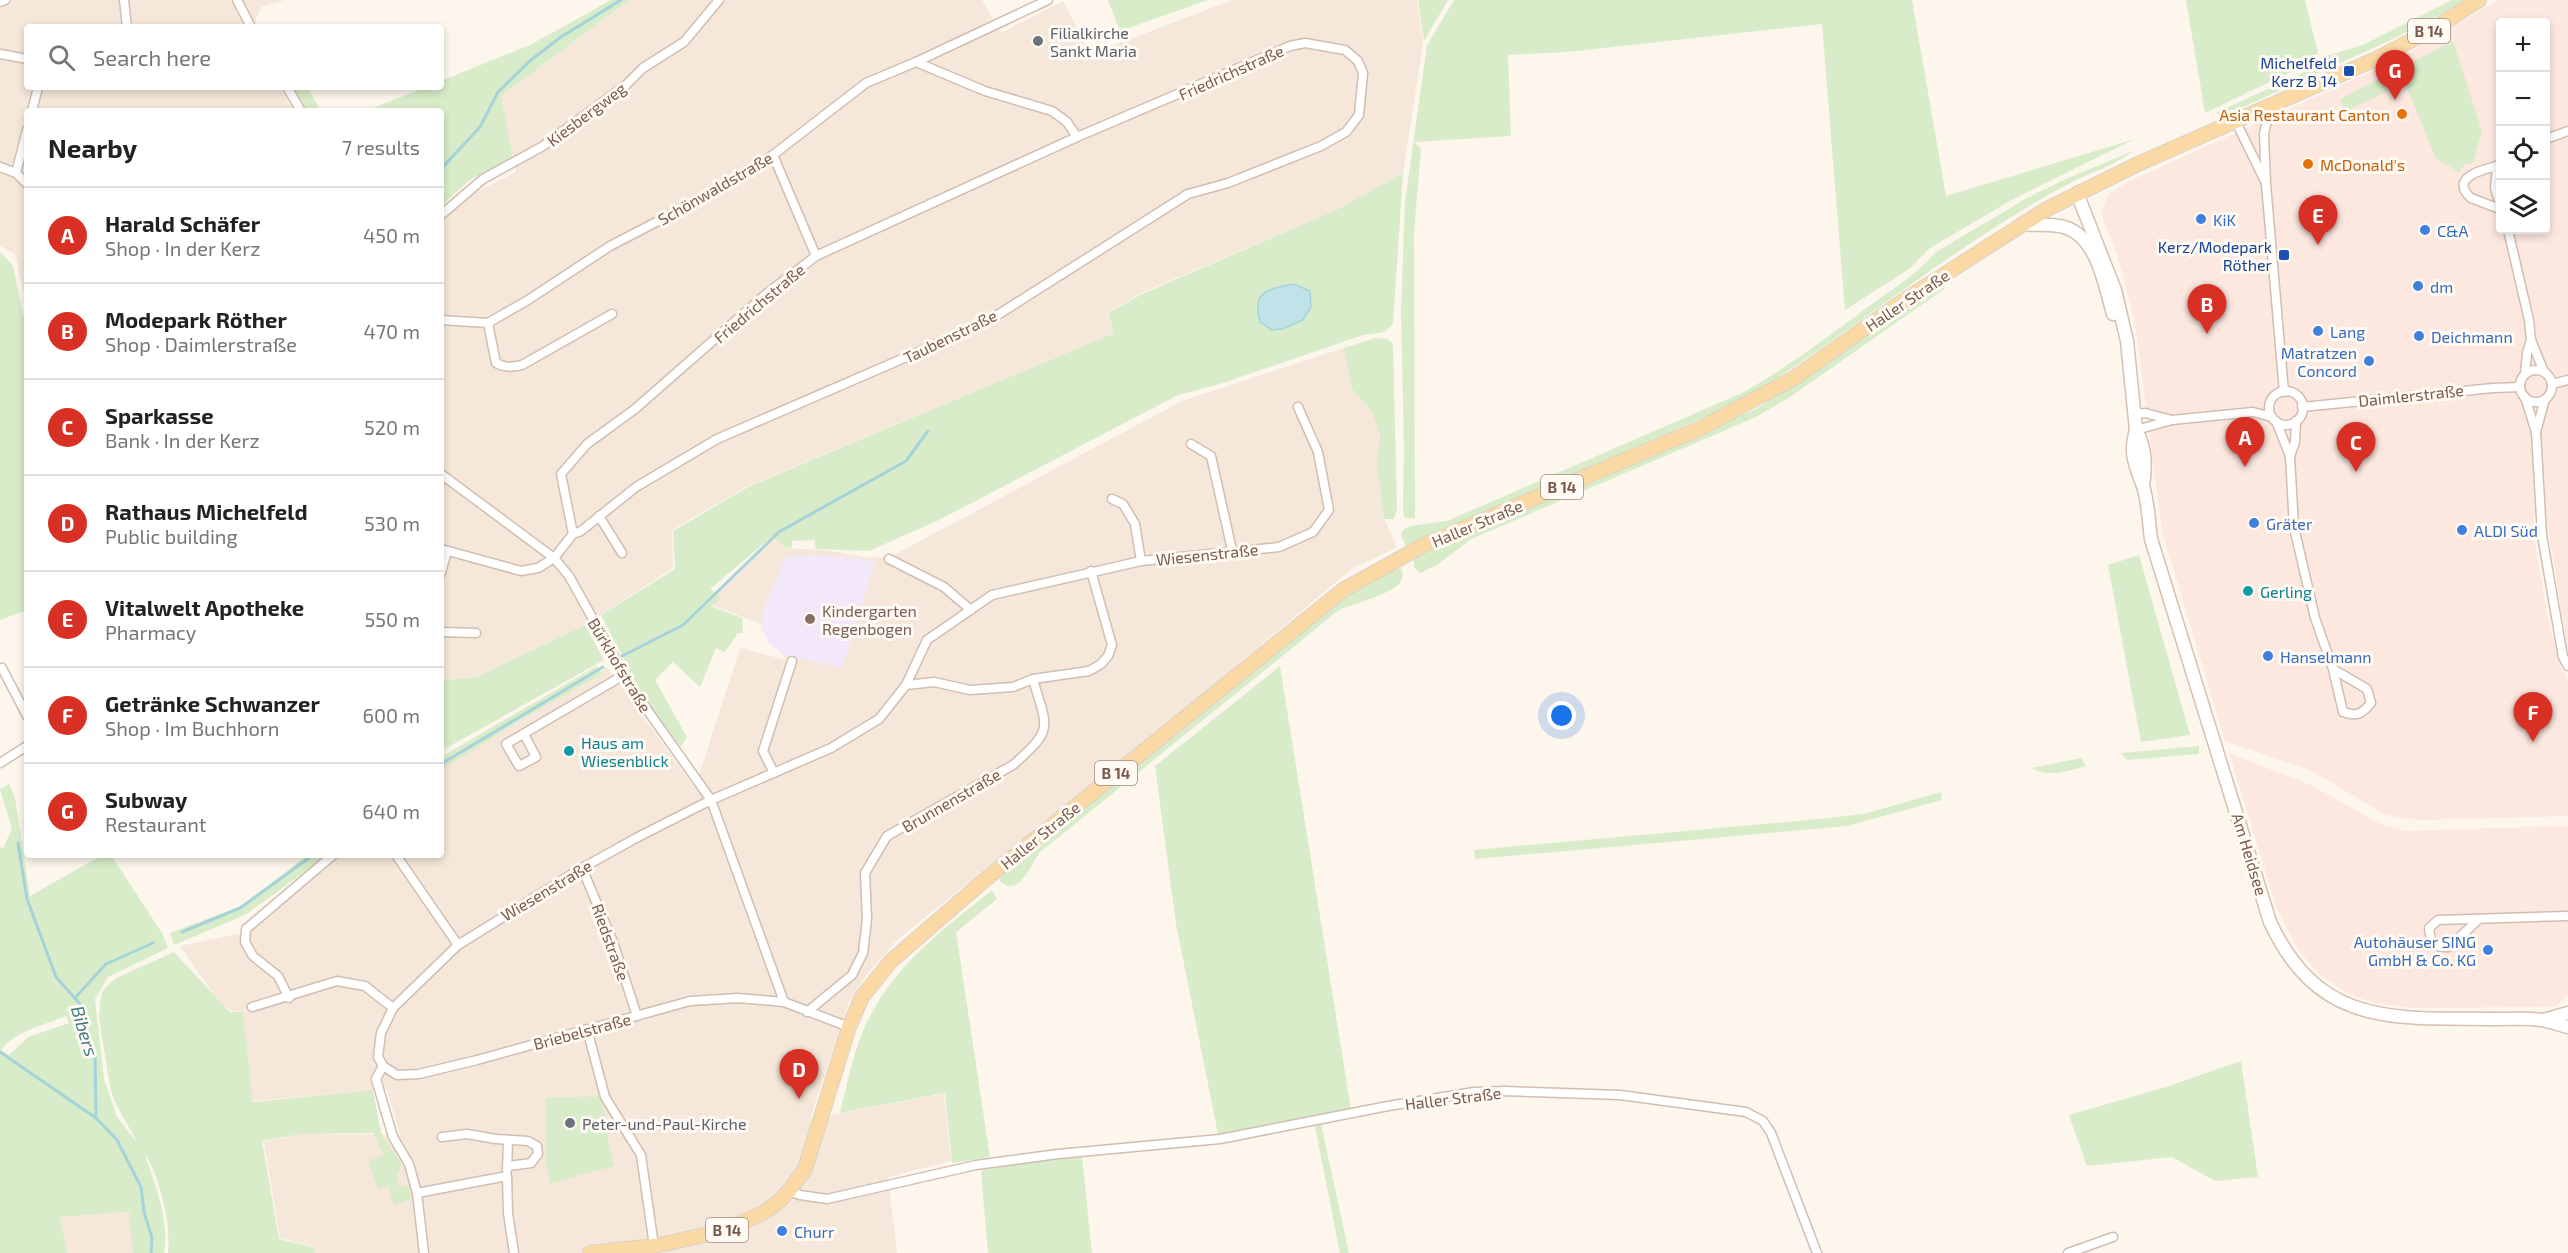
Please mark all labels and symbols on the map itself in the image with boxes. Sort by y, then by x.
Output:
road number: B 14 [2408,19,2450,43]
place label: Filialkirche Sankt Maria [1050,23,1137,60]
marker: Filialkirche Sankt Maria [1031,34,1045,48]
street label: Friedrichstraße [1176,40,1286,104]
pin: G [2376,51,2414,100]
place label: Michelfeld Kerz B 14 [2260,53,2337,90]
marker: Michelfeld Kerz B 14 [2342,64,2356,78]
street label: Kiesbergweg [543,78,629,150]
place label: Asia Restaurant Canton [2219,105,2390,124]
marker: Asia Restaurant Canton [2395,107,2409,121]
street label: Schönwaldstraße [654,147,776,229]
place label: McDonald's [2320,155,2405,174]
marker: McDonald's [2301,157,2315,171]
pin: E [2298,196,2338,245]
place label: KiK [2213,210,2236,229]
marker: KiK [2194,212,2208,226]
place label: C&A [2437,221,2468,240]
marker: C&A [2418,223,2432,237]
place label: Kerz/Modepark Röther [2158,237,2273,274]
marker: Kerz/Modepark Röther [2277,248,2291,262]
street label: Friedrichstraße [710,259,808,347]
street label: Haller Straße [1862,265,1952,335]
place label: dm [2430,277,2453,296]
marker: dm [2411,279,2425,293]
pin: B [2188,284,2226,334]
street label: Taubenstraße [900,305,1000,367]
place label: Lang [2330,322,2365,341]
marker: Lang [2311,324,2325,338]
place label: Deichmann [2431,327,2513,346]
marker: Deichmann [2412,329,2426,343]
place label: Matratzen Concord [2281,343,2357,380]
marker: Matratzen Concord [2362,354,2376,368]
street label: Daimlerstraße [2357,380,2465,410]
pin: A [2226,418,2264,467]
pin: C [2336,422,2376,472]
road number: B 14 [1541,475,1583,499]
street label: Haller Straße [1429,495,1525,551]
place label: Gräter [2266,514,2313,533]
marker: Gräter [2247,516,2261,530]
place label: ALDI Süd [2474,521,2538,540]
marker: ALDI Süd [2455,523,2469,537]
street label: Wiesenstraße [1155,539,1259,569]
place label: Gerling [2260,582,2312,601]
marker: Gerling [2241,584,2255,598]
place label: Kindergarten Regenbogen [822,601,917,638]
marker: Kindergarten Regenbogen [803,612,817,626]
street label: Bürkhofstraße [584,614,656,716]
place label: Hanselmann [2280,647,2372,666]
marker: Hanselmann [2261,649,2275,663]
pin: F [2514,692,2552,742]
your location [1547,701,1576,730]
place label: Haus am Wiesenblick [581,733,669,770]
marker: Haus am Wiesenblick [562,744,576,758]
road number: B 14 [1095,761,1137,785]
street label: Brunnenstraße [898,764,1004,836]
street label: Haller Straße [996,797,1084,873]
street label: Am Heidsee [2228,810,2272,898]
street label: Wiesenstraße [497,855,595,925]
street label: Riedstraße [588,901,634,983]
place label: Autohäuser SING GmbH & Co. KG [2354,932,2476,969]
marker: Autohäuser SING GmbH & Co. KG [2481,943,2495,957]
water label: Bibers [67,1003,103,1059]
street label: Briebelstraße [531,1009,633,1053]
pin: D [780,1050,818,1099]
street label: Haller Straße [1404,1083,1502,1113]
place label: Peter-und-Paul-Kirche [582,1114,747,1133]
marker: Peter-und-Paul-Kirche [563,1116,577,1130]
road number: B 14 [706,1218,748,1242]
place label: Churr [794,1222,835,1241]
marker: Churr [775,1224,789,1238]

